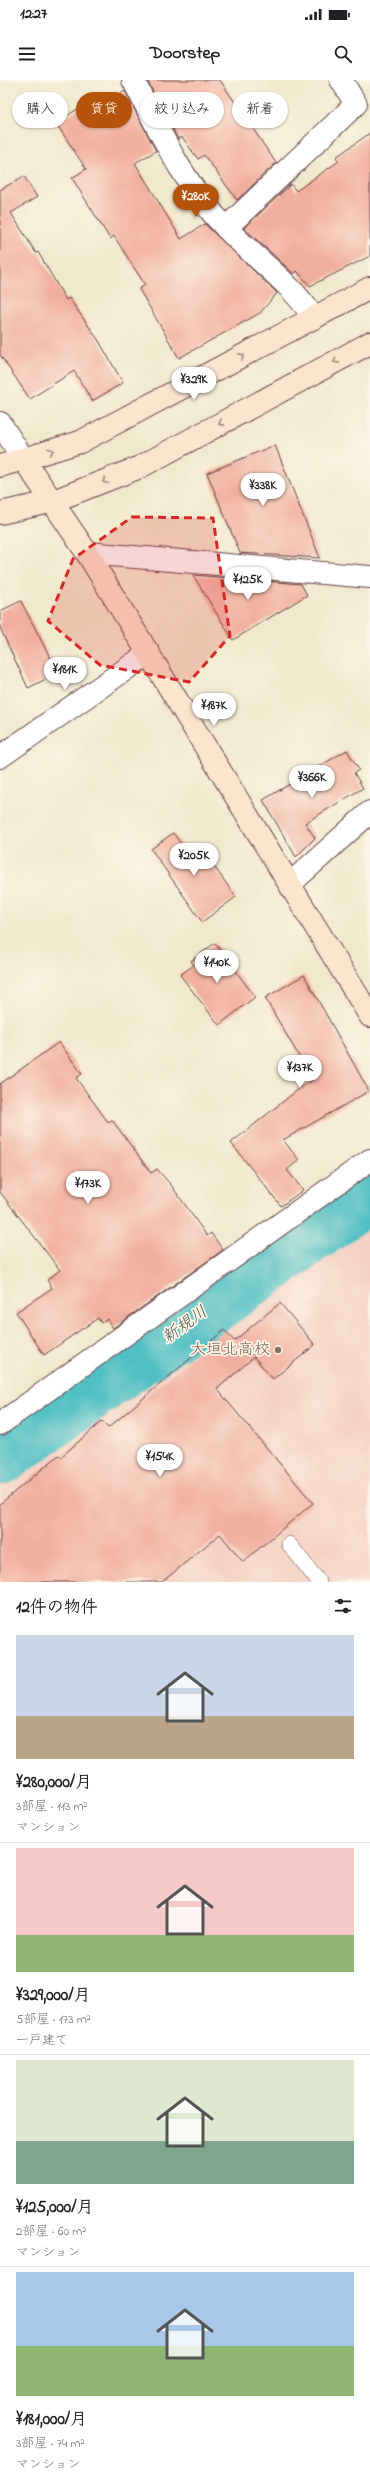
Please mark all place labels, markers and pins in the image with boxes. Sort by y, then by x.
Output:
pin: ¥280K [168,184,224,218]
pin: ¥329K [166,367,222,401]
pin: ¥338K [235,473,291,507]
pin: ¥125K [220,567,276,601]
pin: ¥181K [37,657,93,691]
pin: ¥187K [186,693,242,727]
pin: ¥366K [284,765,340,799]
pin: ¥205K [166,843,222,877]
pin: ¥140K [189,950,245,984]
pin: ¥137K [272,1055,328,1089]
pin: ¥173K [60,1171,116,1205]
place label: 大垣北高校 [190,1338,270,1362]
marker: 大垣北高校 [273,1345,283,1355]
pin: ¥154K [132,1444,188,1478]

